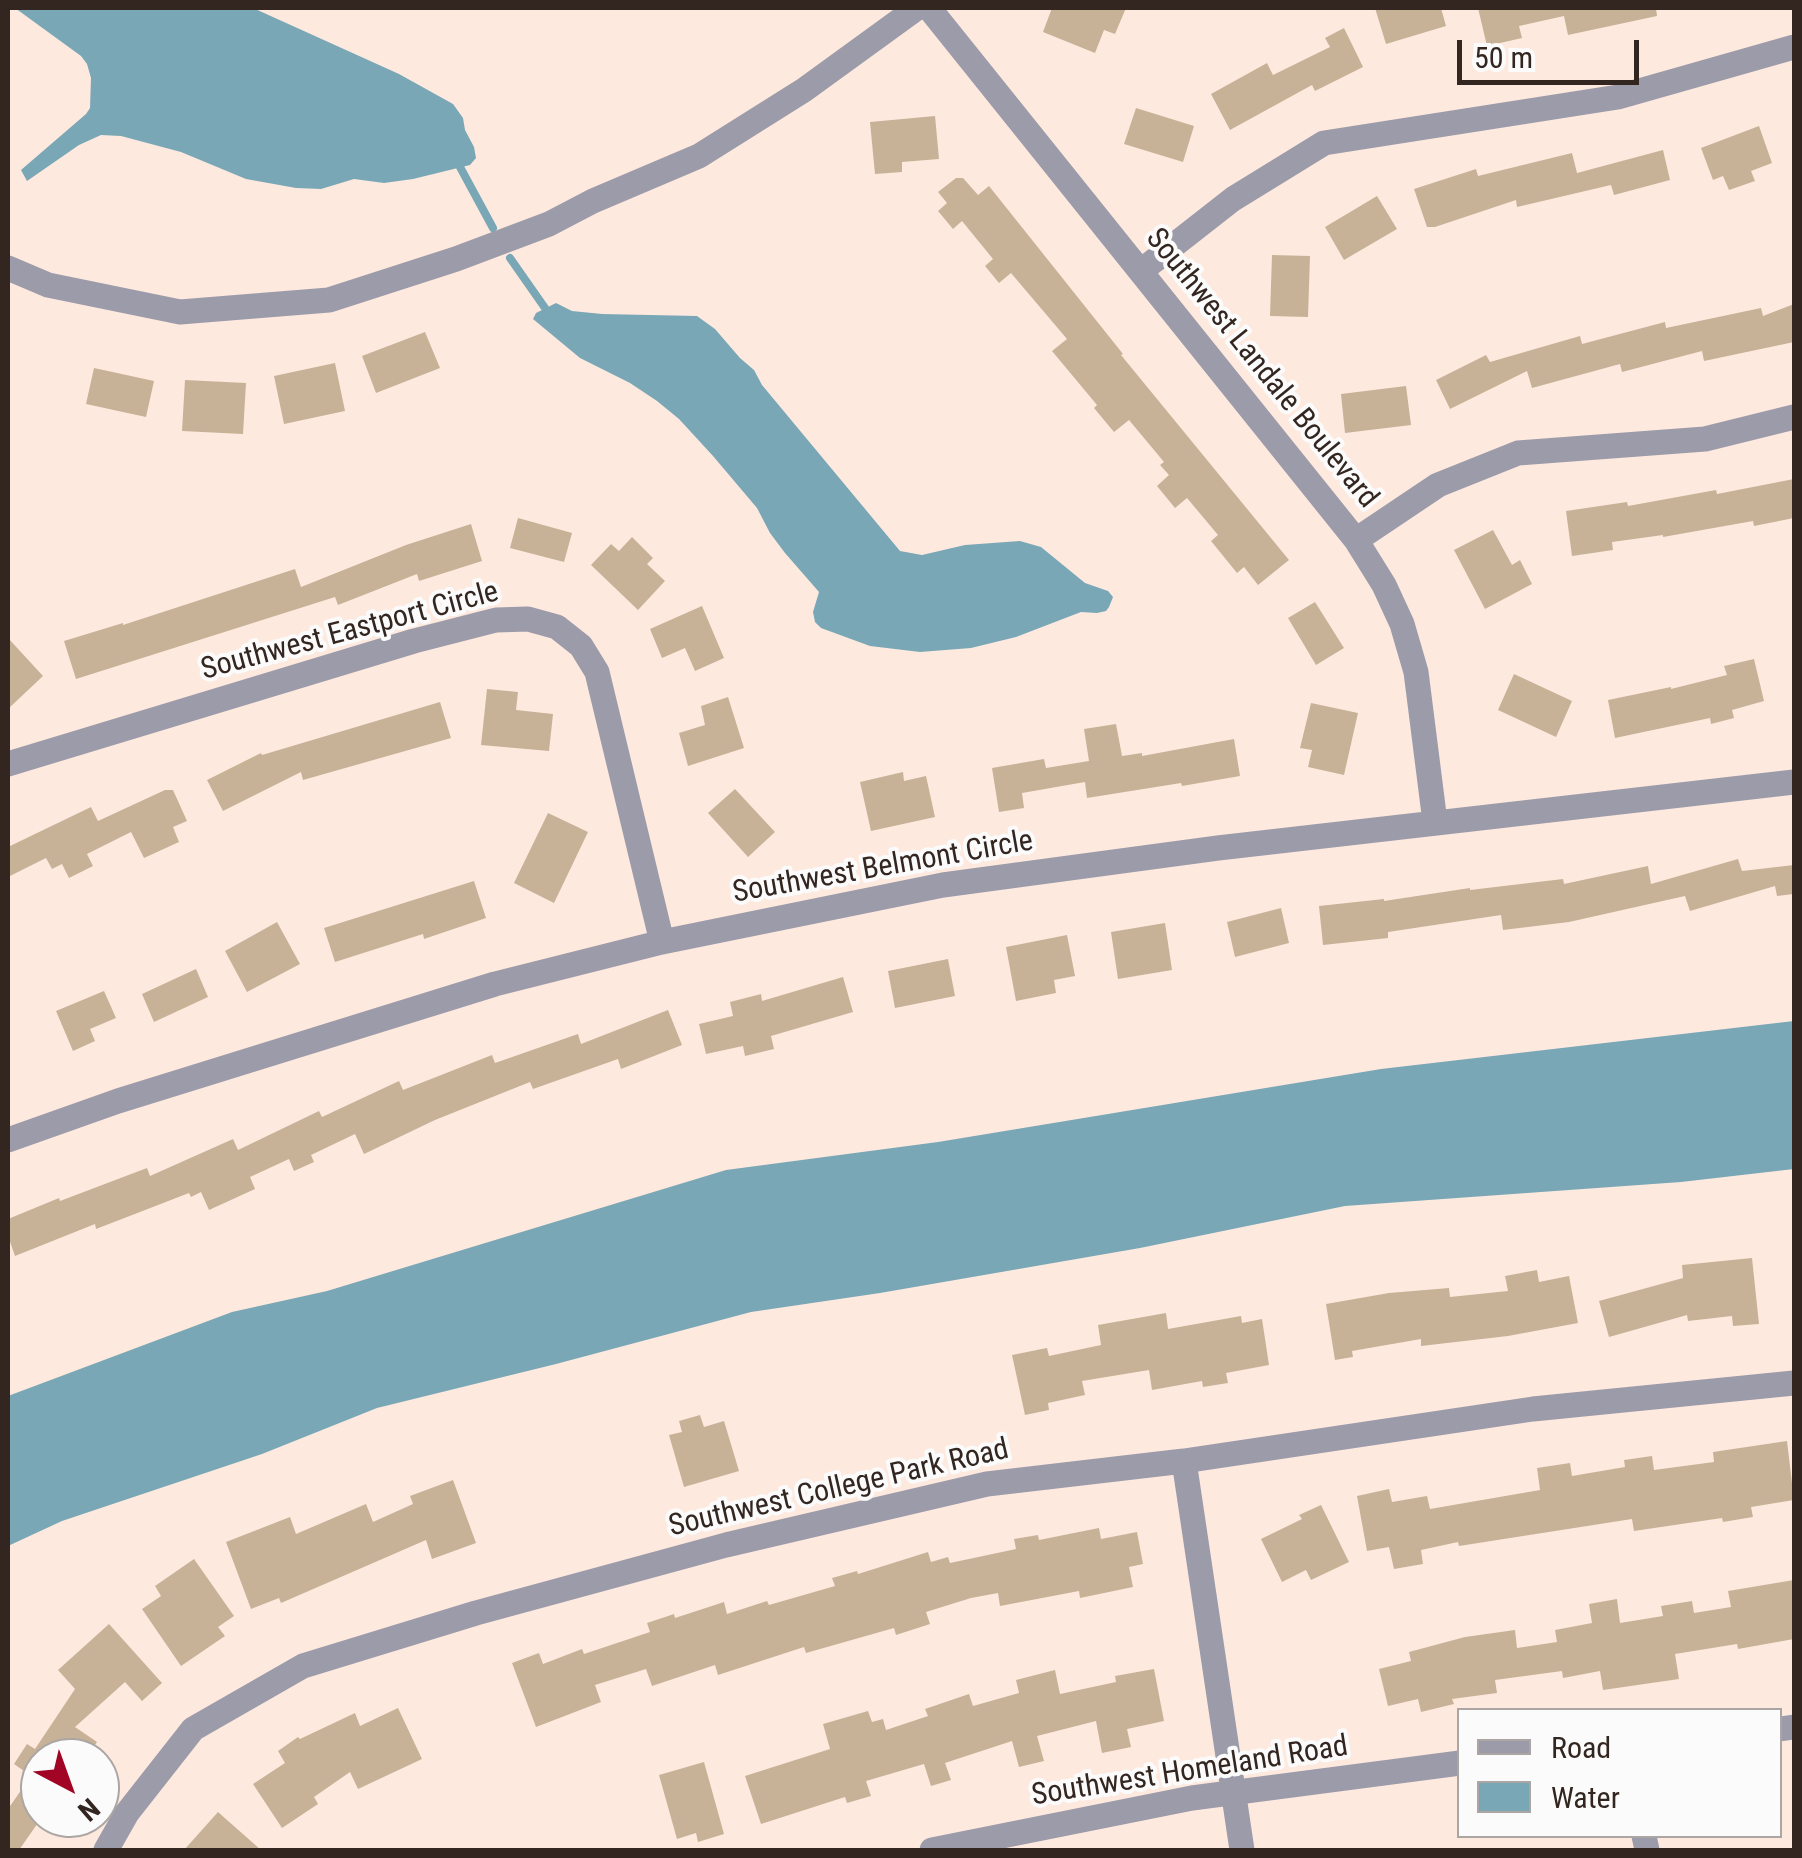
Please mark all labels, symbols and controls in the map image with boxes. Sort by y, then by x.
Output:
scale bar [1462,20,1644,82]
text: 50 m [1474,40,1533,75]
street label: Southwest Landale Boulevard [1137,222,1385,516]
street label: Southwest Eastport Circle [197,575,503,689]
street label: Southwest Belmont Circle [730,824,1036,912]
street label: Southwest College Park Road [666,1432,1012,1546]
legend [1457,1708,1782,1838]
street label: Southwest Homeland Road [1029,1729,1351,1815]
text: Road [1551,1730,1611,1765]
north arrow [20,1738,120,1838]
text: Water [1551,1780,1620,1815]
text: N [71,1791,106,1828]

